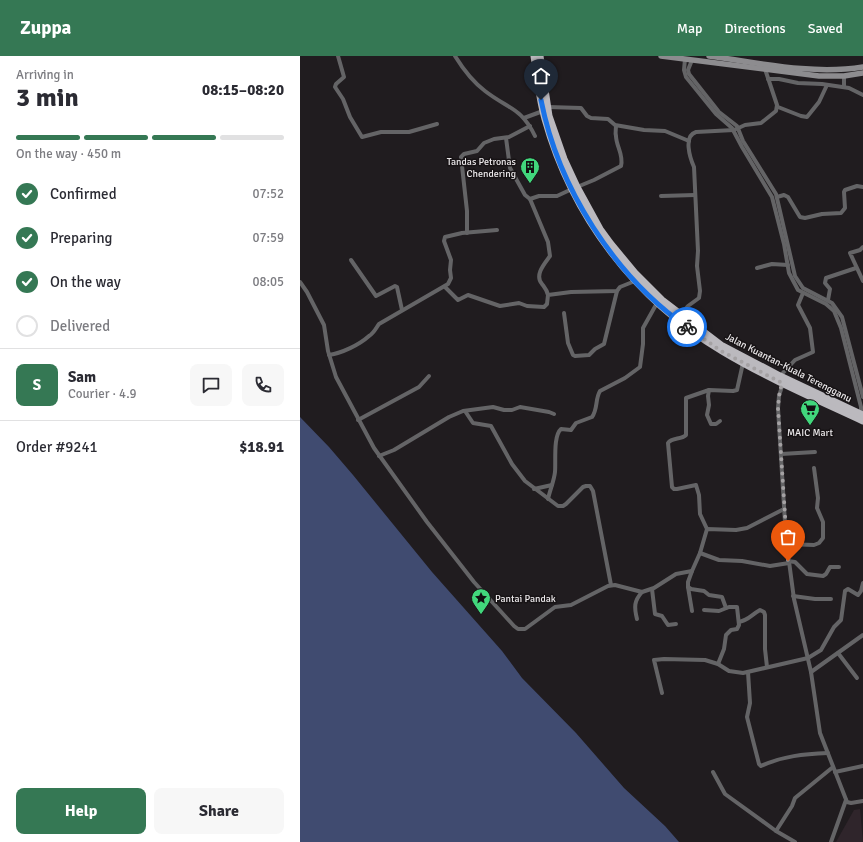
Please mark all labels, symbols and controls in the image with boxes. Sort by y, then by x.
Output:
text: Zuppa [20,16,71,40]
text: Map [677,20,703,37]
text: Directions [725,20,786,37]
text: Saved [808,20,843,37]
pin [524,59,558,100]
icon: home [530,65,552,87]
text: Arriving in [16,67,74,83]
text: 08:15–08:20 [202,81,284,99]
text: 3 min [16,82,79,114]
text: On the way · 450 m [16,146,121,162]
place label: Tandas Petronas Chendering [447,156,517,180]
building icon: Tandas Petronas Chendering [519,156,541,184]
icon: check [16,183,38,205]
text: Confirmed [50,185,117,203]
text: 07:52 [252,186,284,202]
icon: check [16,227,38,249]
text: Preparing [50,229,113,247]
text: 07:59 [252,230,284,246]
icon: check [16,271,38,293]
text: On the way [50,273,121,291]
text: 08:05 [252,274,284,290]
courier [667,307,707,347]
icon: bike [676,316,698,338]
text: Delivered [50,317,110,335]
street label: Jalan Kuantan-Kuala Terengganu [723,331,854,405]
button: chat [190,364,232,406]
button: phone [242,364,284,406]
text: Sam [68,368,96,386]
text: S [33,376,41,394]
text: Courier · 4.9 [68,386,137,402]
supermarket icon: MAIC Mart [799,398,821,426]
place label: MAIC Mart [787,427,833,439]
text: Order #9241 [16,438,98,456]
text: $18.91 [239,438,284,456]
pin [771,520,805,561]
icon: bag [777,526,799,548]
place icon: Pantai Pandak [470,587,492,615]
place label: Pantai Pandak [495,593,556,605]
button: Help [16,788,146,834]
button: Share [154,788,284,834]

